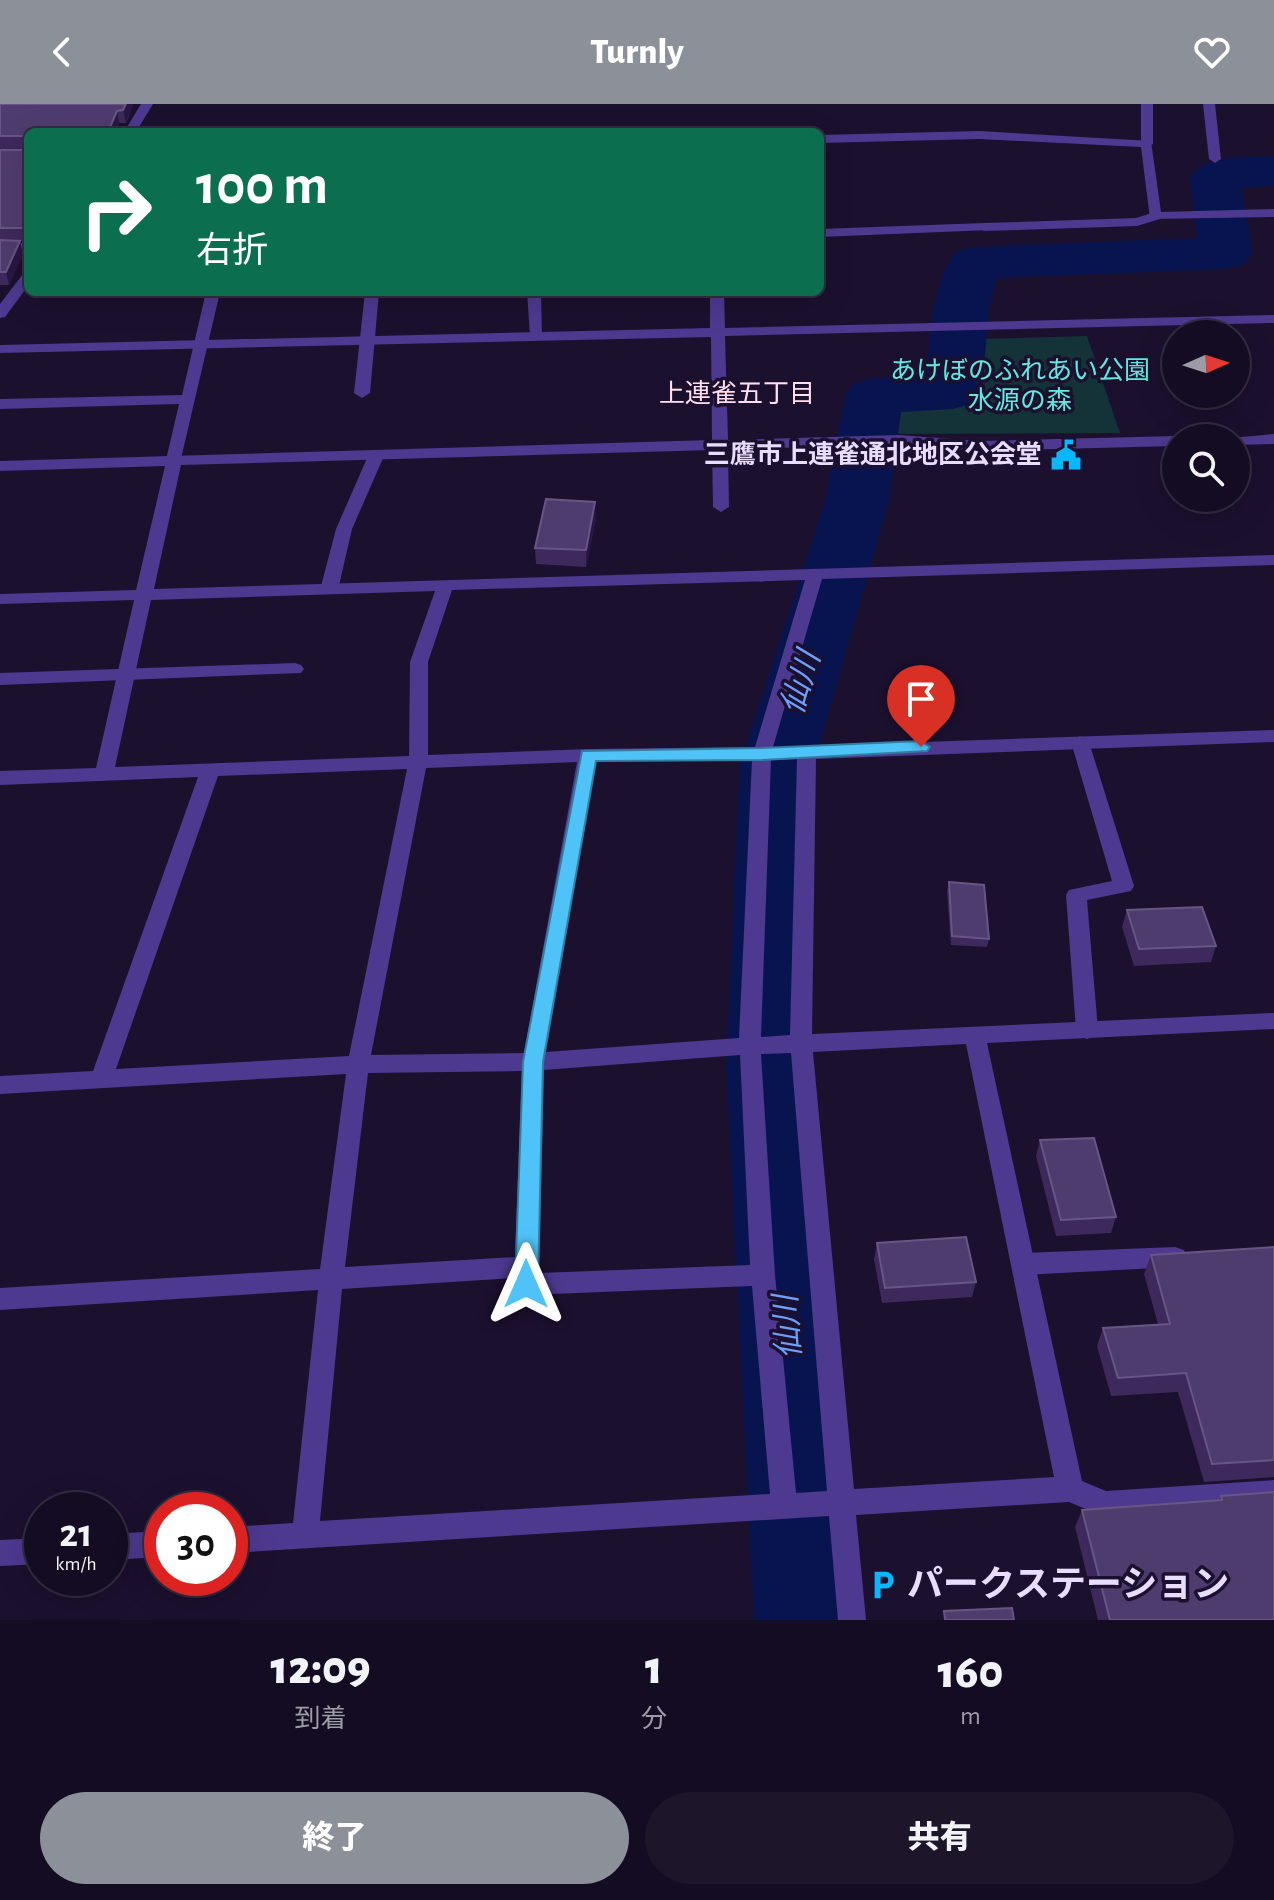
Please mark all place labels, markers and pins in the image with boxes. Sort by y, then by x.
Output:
public building icon: 三鷹市上連雀通北地区公会堂 [1049,438,1083,472]
place label: 三鷹市上連雀通北地区公会堂 [704,440,1042,468]
pin [887,665,955,747]
place label: パークステーション [907,1565,1229,1603]
parking icon: パークステーション [866,1568,900,1602]

